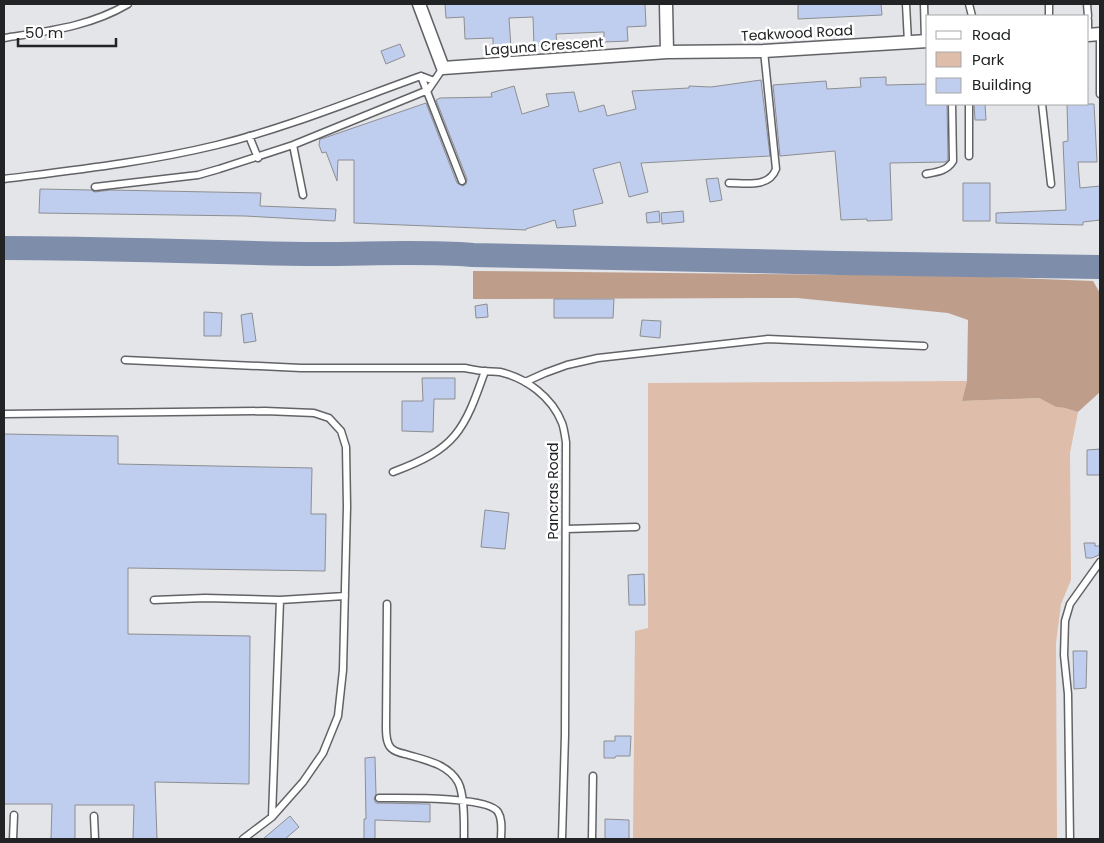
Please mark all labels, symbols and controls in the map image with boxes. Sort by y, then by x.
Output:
scale bar [18,15,115,47]
legend [926,15,1089,105]
street label: Teakwood Road [741,20,853,46]
text: 50 m [25,22,63,43]
text: Road [972,24,1011,45]
street label: Laguna Crescent [484,32,604,60]
text: Park [972,49,1004,70]
text: Building [972,74,1032,95]
street label: Pancras Road [543,442,563,540]

